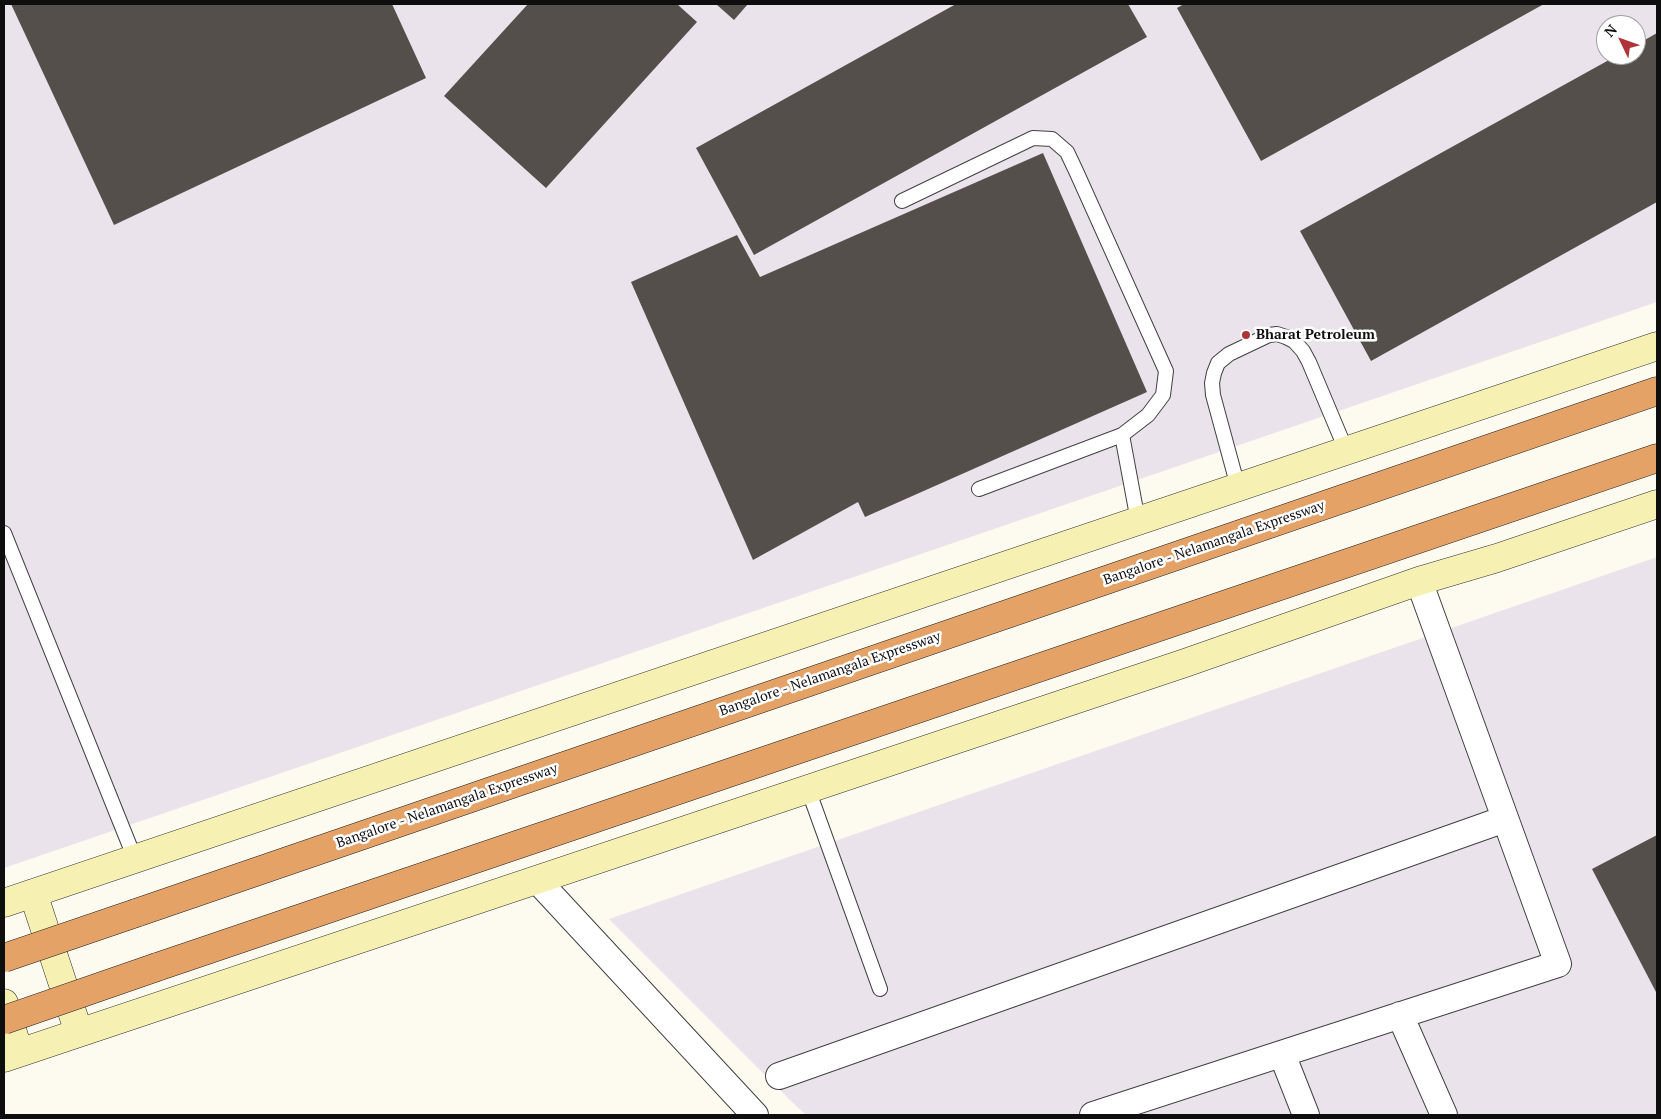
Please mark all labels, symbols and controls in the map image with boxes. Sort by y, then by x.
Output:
north arrow [1596,15,1646,65]
text: N [1600,20,1621,41]
place label: Bharat Petroleum [1256,327,1375,343]
marker: Bharat Petroleum [1240,329,1252,341]
street label: Bangalore - Nelamangala Expressway [1101,497,1327,589]
street label: Bangalore - Nelamangala Expressway [717,628,943,720]
street label: Bangalore - Nelamangala Expressway [334,760,560,852]

